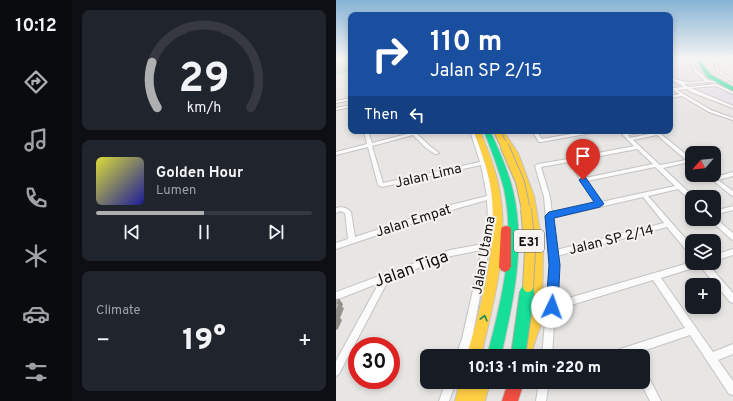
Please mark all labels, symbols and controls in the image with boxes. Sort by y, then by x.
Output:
text: 10:12 [15,15,57,38]
text: 110 m [430,25,502,61]
icon: right [364,28,416,80]
text: 29 [179,54,230,107]
text: Jalan SP 2/15 [430,60,542,83]
icon: directions [22,68,50,96]
text: km/h [187,99,221,117]
icon: left [406,104,428,126]
text: Then [364,106,398,125]
icon: music [22,126,50,154]
pin [566,139,600,180]
icon: arrive [572,145,594,167]
north arrow [685,146,721,182]
map controls [685,146,721,314]
street label: Jalan Lima [393,161,463,192]
text: Golden Hour [156,164,243,183]
text: Lumen [156,183,196,199]
icon: phone [22,184,50,212]
button: search [685,190,721,226]
street label: Jalan Empat [374,201,453,242]
street label: Jalan Utama [469,215,500,296]
icon: previous [121,221,143,243]
icon: pause [193,221,215,243]
icon: next [265,221,287,243]
street label: Jalan SP 2/14 [567,222,656,259]
road number: E31 [514,230,544,252]
button: layers [685,234,721,270]
icon: climate [22,242,50,270]
street label: Jalan Tiga [371,246,452,293]
button: + [685,278,721,314]
position arrow [531,286,573,328]
icon: car [22,300,50,328]
text: Climate [96,303,141,319]
one-way arrow [479,315,488,322]
text: 19° [182,323,226,360]
text: − [96,328,110,355]
text: + [298,328,312,355]
speed limit sign: 30 [348,337,400,389]
icon: filters [22,358,50,386]
text: 10:13 · 1 min · 220 m [469,359,601,378]

